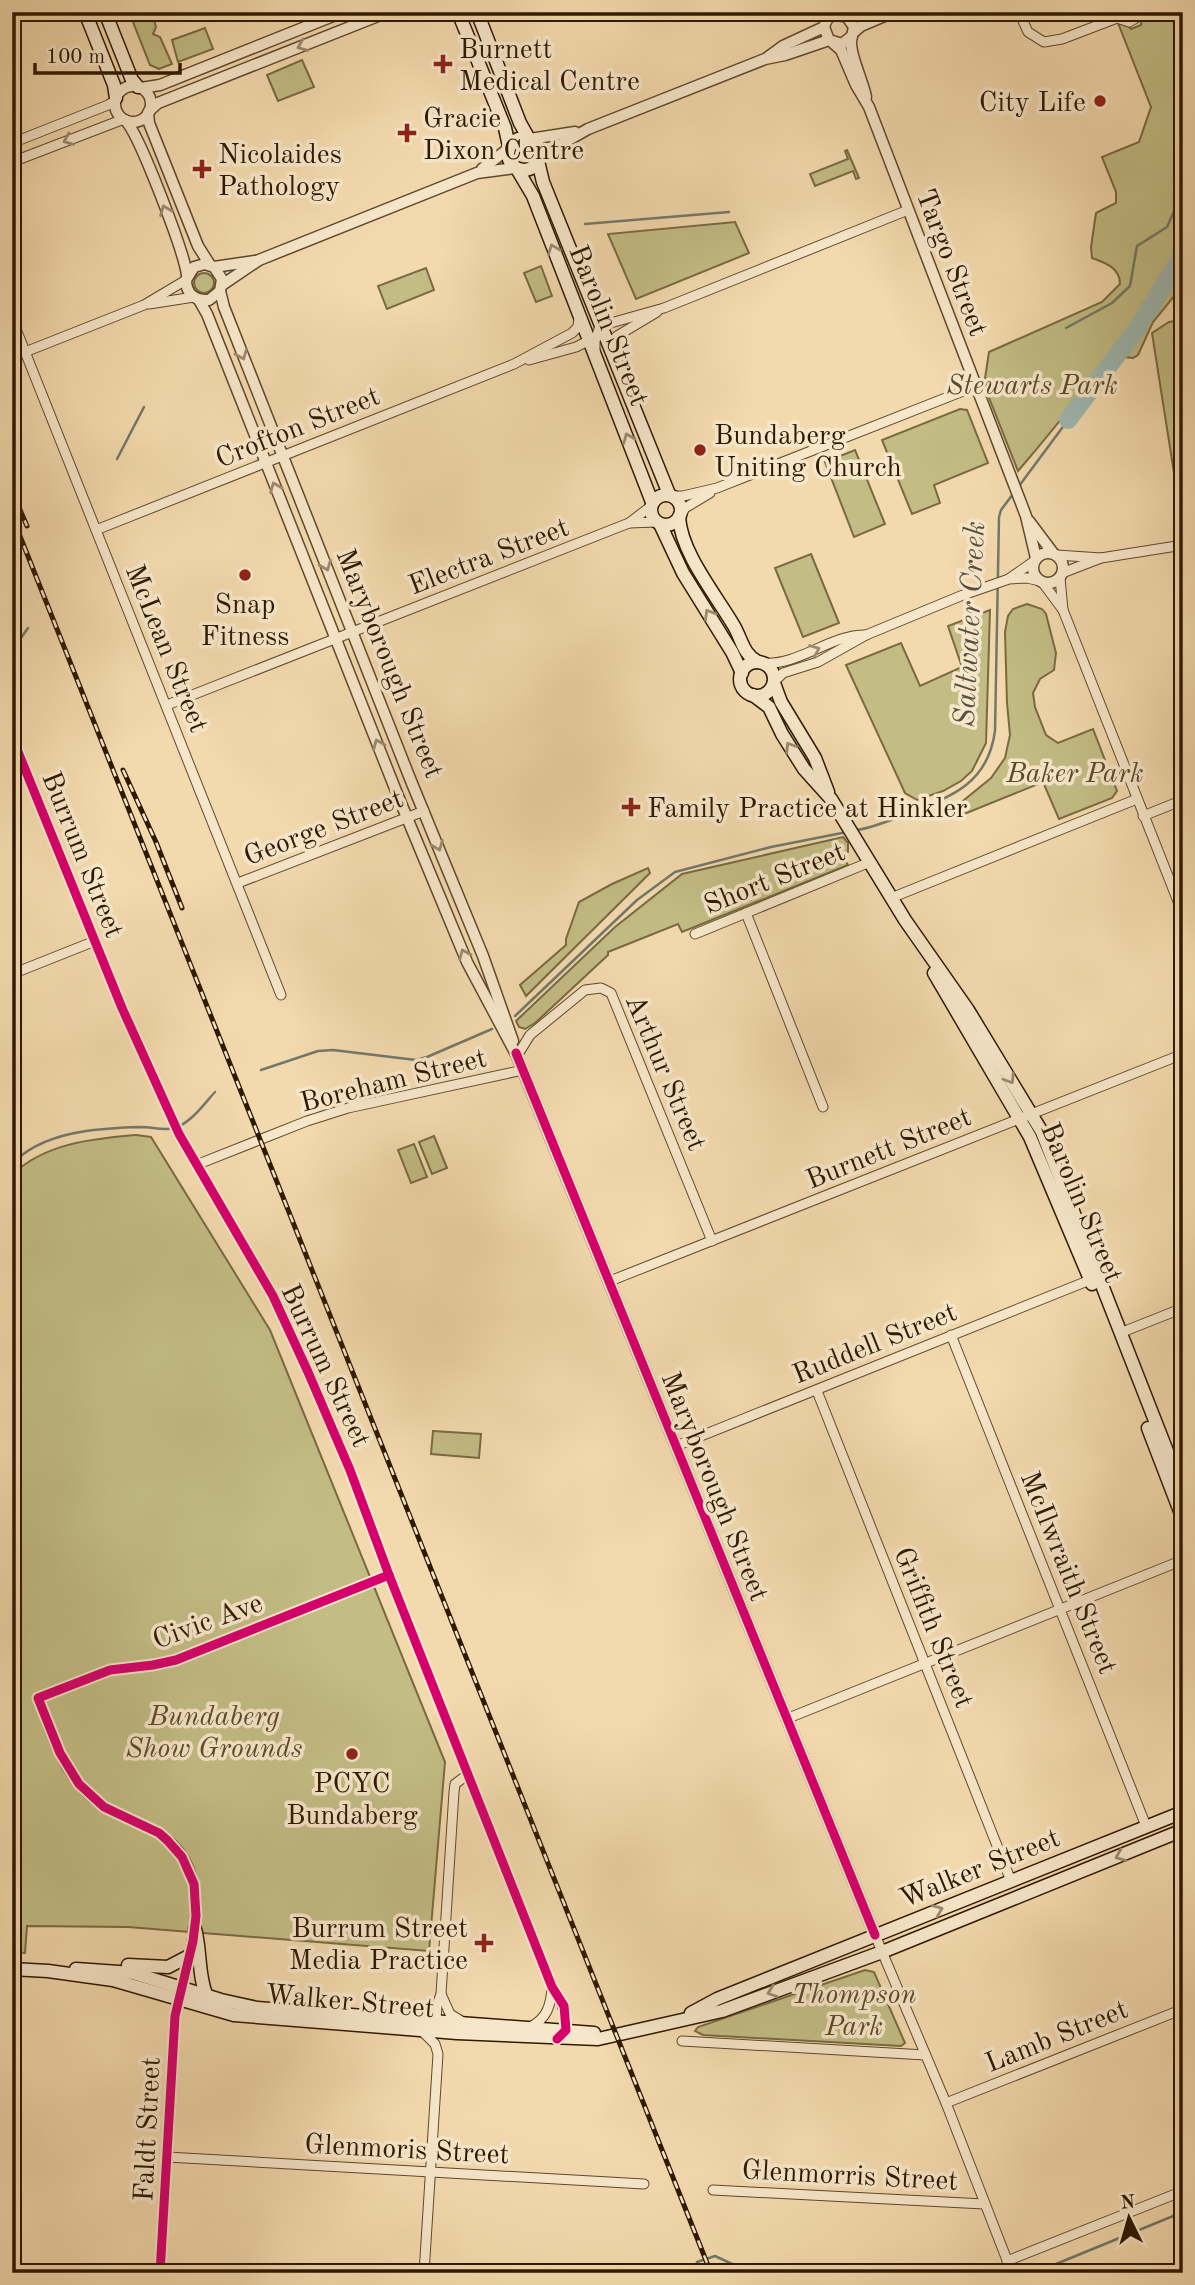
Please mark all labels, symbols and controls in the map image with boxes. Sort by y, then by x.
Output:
scale bar [35,32,180,76]
place label: Burnett Medical Centre [459,37,640,97]
one-way arrow [297,38,309,52]
text: 100 m [46,47,105,68]
marker: Burnett Medical Centre [433,54,453,74]
place label: City Life [979,90,1086,118]
marker: City Life [1092,93,1108,109]
place label: Gracie Dixon Centre [423,106,584,166]
marker: Gracie Dixon Centre [397,123,417,143]
one-way arrow [62,131,74,145]
place label: Nicolaides Pathology [218,142,342,202]
marker: Nicolaides Pathology [192,159,212,179]
street label: Targo Street [909,186,991,340]
one-way arrow [160,205,174,217]
street label: Barolin Street [562,242,652,411]
one-way arrow [548,243,562,255]
one-way arrow [234,348,248,360]
park label: Stewarts Park [946,373,1118,401]
street label: Crofton Street [212,383,384,474]
place label: Bundaberg Uniting Church [714,423,902,483]
one-way arrow [623,433,637,445]
marker: Bundaberg Uniting Church [692,442,708,458]
one-way arrow [270,482,284,494]
street label: Electra Street [405,514,573,601]
water label: Saltwater Creek [951,520,991,728]
street label: Maryborough Street [329,546,447,783]
one-way arrow [317,560,331,572]
street label: McLean Street [119,561,212,737]
marker: Snap Fitness [237,567,253,583]
place label: Snap Fitness [201,592,289,652]
one-way arrow [704,608,717,621]
one-way arrow [808,644,820,658]
one-way arrow [372,738,386,750]
one-way arrow [786,742,799,755]
park label: Baker Park [1005,761,1144,789]
street label: Burrum Street [35,768,127,942]
street label: George Street [240,786,408,872]
place label: Family Practice at Hinkler [647,796,968,824]
marker: Family Practice at Hinkler [621,797,641,817]
one-way arrow [429,839,443,851]
street label: Short Street [700,839,850,921]
one-way arrow [458,949,472,961]
street label: Arthur Street [619,991,710,1155]
street label: Boreham Street [298,1045,490,1119]
one-way arrow [1002,1071,1015,1084]
street label: Burnett Street [803,1104,976,1196]
street label: Barolin Street [1034,1119,1126,1287]
street label: Burrum Street [274,1280,374,1452]
street label: Ruddell Street [789,1299,961,1390]
street label: Maryborough Street [654,1369,772,1606]
street label: McIlwraith Street [1014,1468,1121,1678]
street label: Griffith Street [887,1544,977,1712]
street label: Civic Ave [149,1590,267,1656]
park label: Bundaberg Show Grounds [126,1704,303,1764]
marker: PCYC Bundaberg [344,1746,360,1762]
place label: PCYC Bundaberg [286,1771,418,1831]
street label: Walker Street [896,1825,1064,1915]
one-way arrow [1114,1847,1126,1861]
one-way arrow [932,1904,944,1918]
place label: Burrum Street Media Practice [289,1916,468,1976]
marker: Burrum Street Media Practice [474,1933,494,1953]
street label: Walker Street [264,1982,436,2024]
park label: Thompson Park [792,1982,917,2042]
one-way arrow [766,1984,778,1998]
street label: Lamb Street [982,1996,1132,2079]
street label: Faldt Street [131,2056,167,2202]
street label: Glenmoris Street [304,2132,510,2170]
street label: Glenmorris Street [741,2157,959,2197]
north arrow [1094,2184,1164,2254]
text: N [1120,2193,1136,2214]

